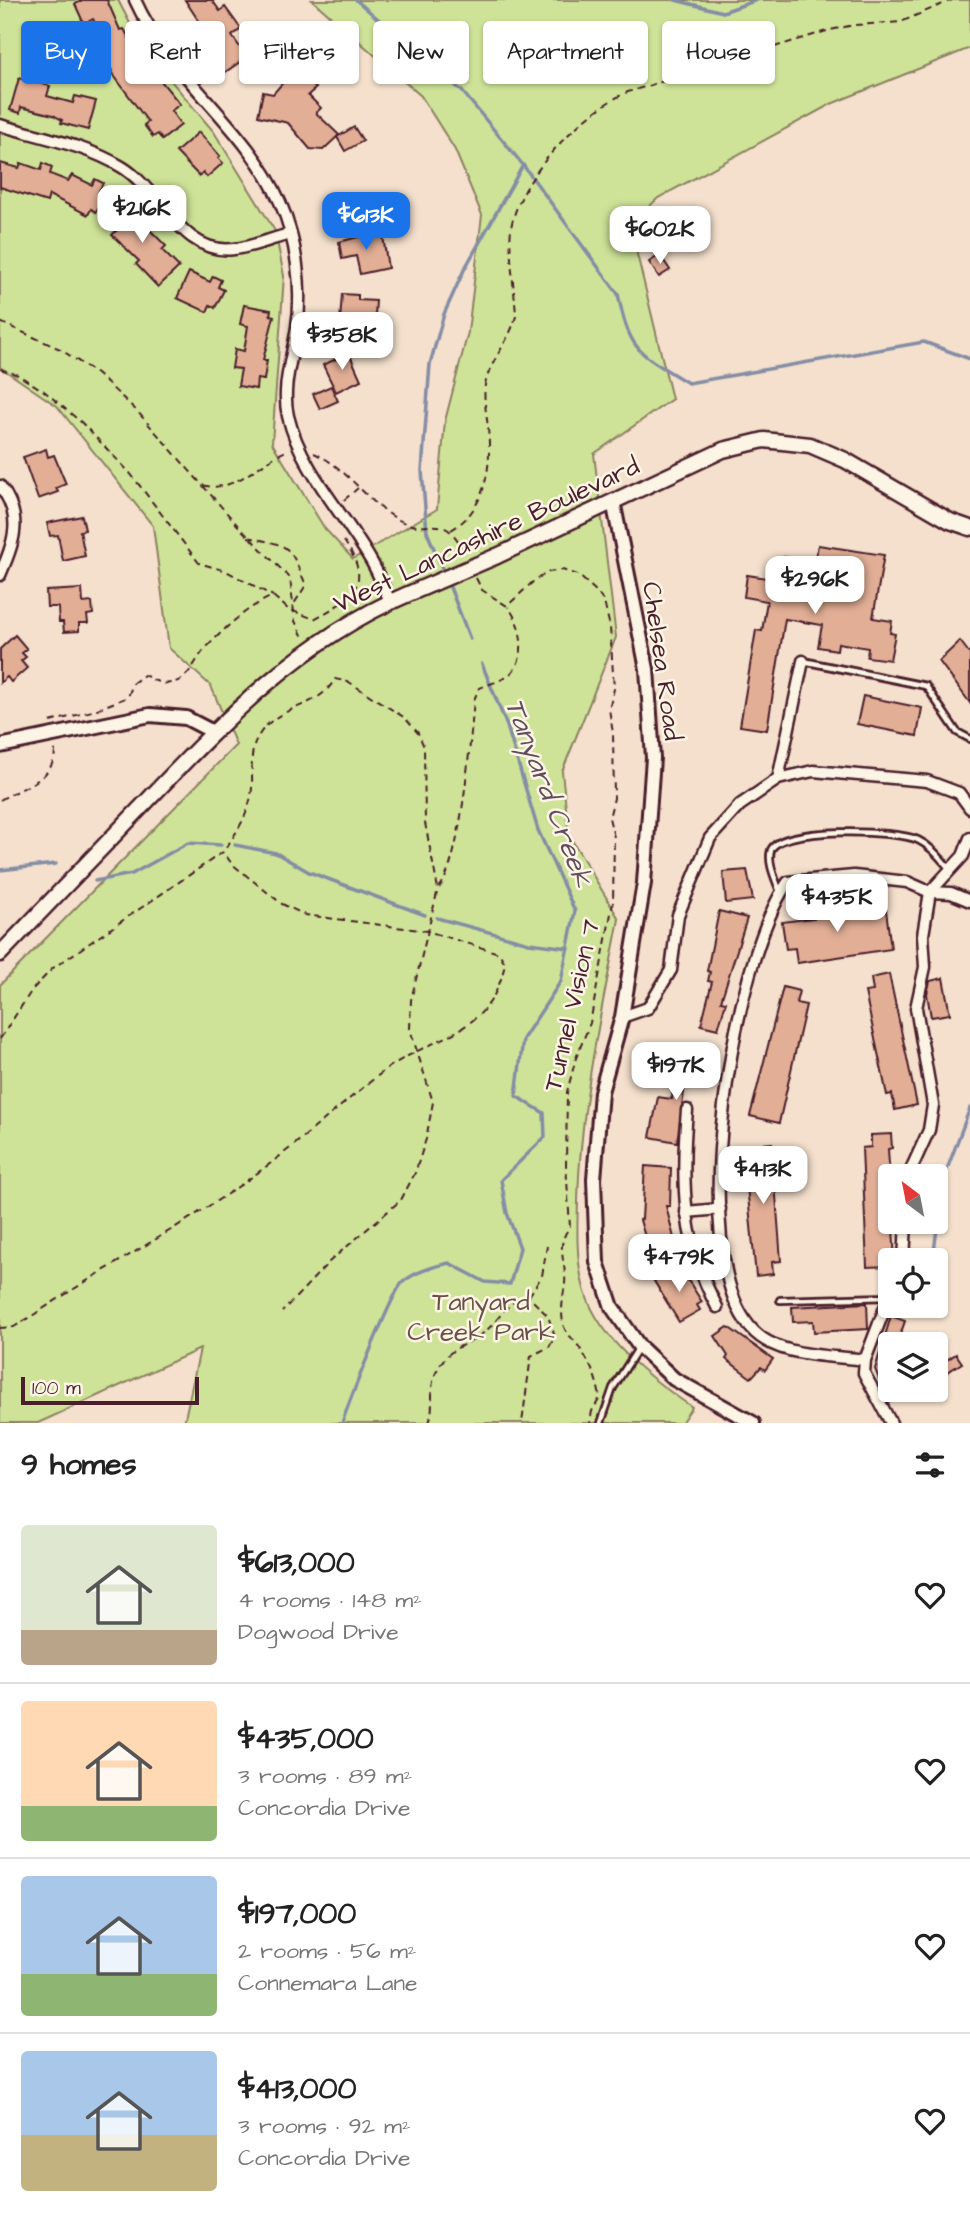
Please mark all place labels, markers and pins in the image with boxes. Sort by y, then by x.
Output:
pin: $216K [93,186,191,245]
pin: $613K [317,192,415,252]
pin: $602K [611,206,709,266]
pin: $358K [293,312,391,372]
pin: $296K [766,556,864,616]
pin: $435K [788,874,886,934]
pin: $197K [627,1042,725,1102]
pin: $413K [714,1146,812,1206]
pin: $479K [630,1234,728,1294]

